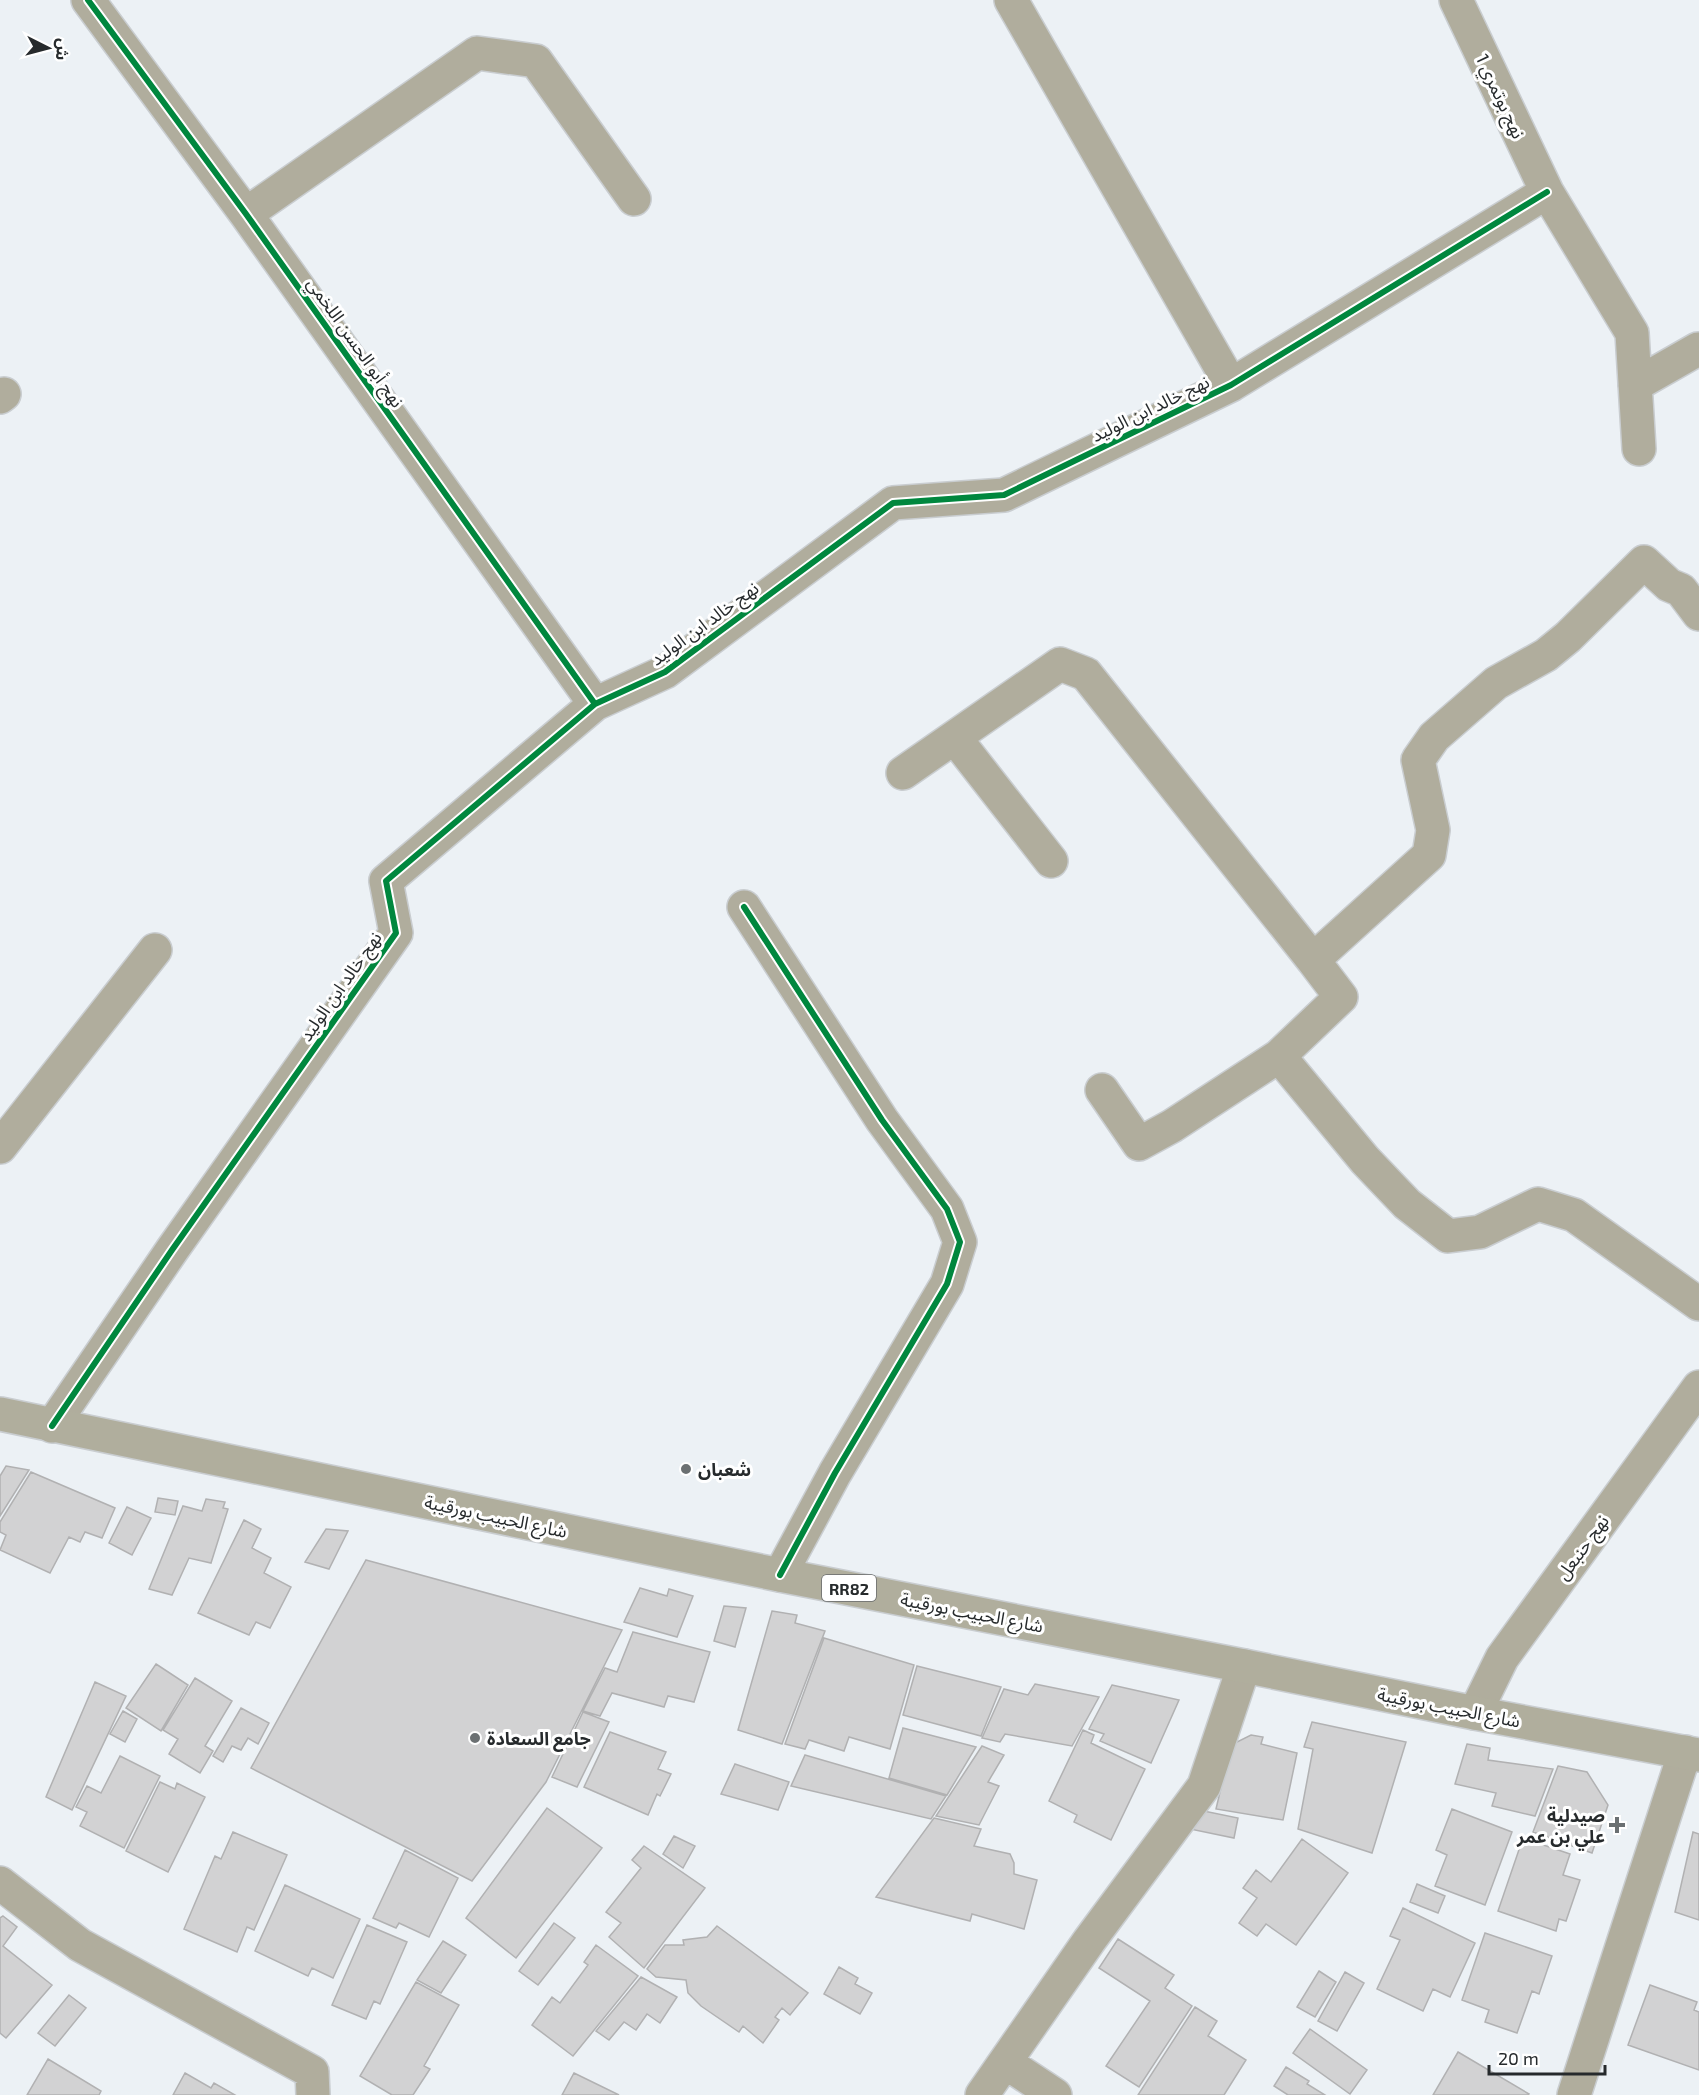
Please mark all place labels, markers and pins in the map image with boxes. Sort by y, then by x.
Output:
place label: شعبان [698,1458,751,1480]
marker: شعبان [679,1462,693,1476]
place label: جامع السعادة [487,1727,591,1752]
marker: جامع السعادة [468,1731,482,1745]
place label: صيدلية علي بن عمر [1516,1804,1605,1851]
marker: صيدلية علي بن عمر [1610,1818,1624,1832]

